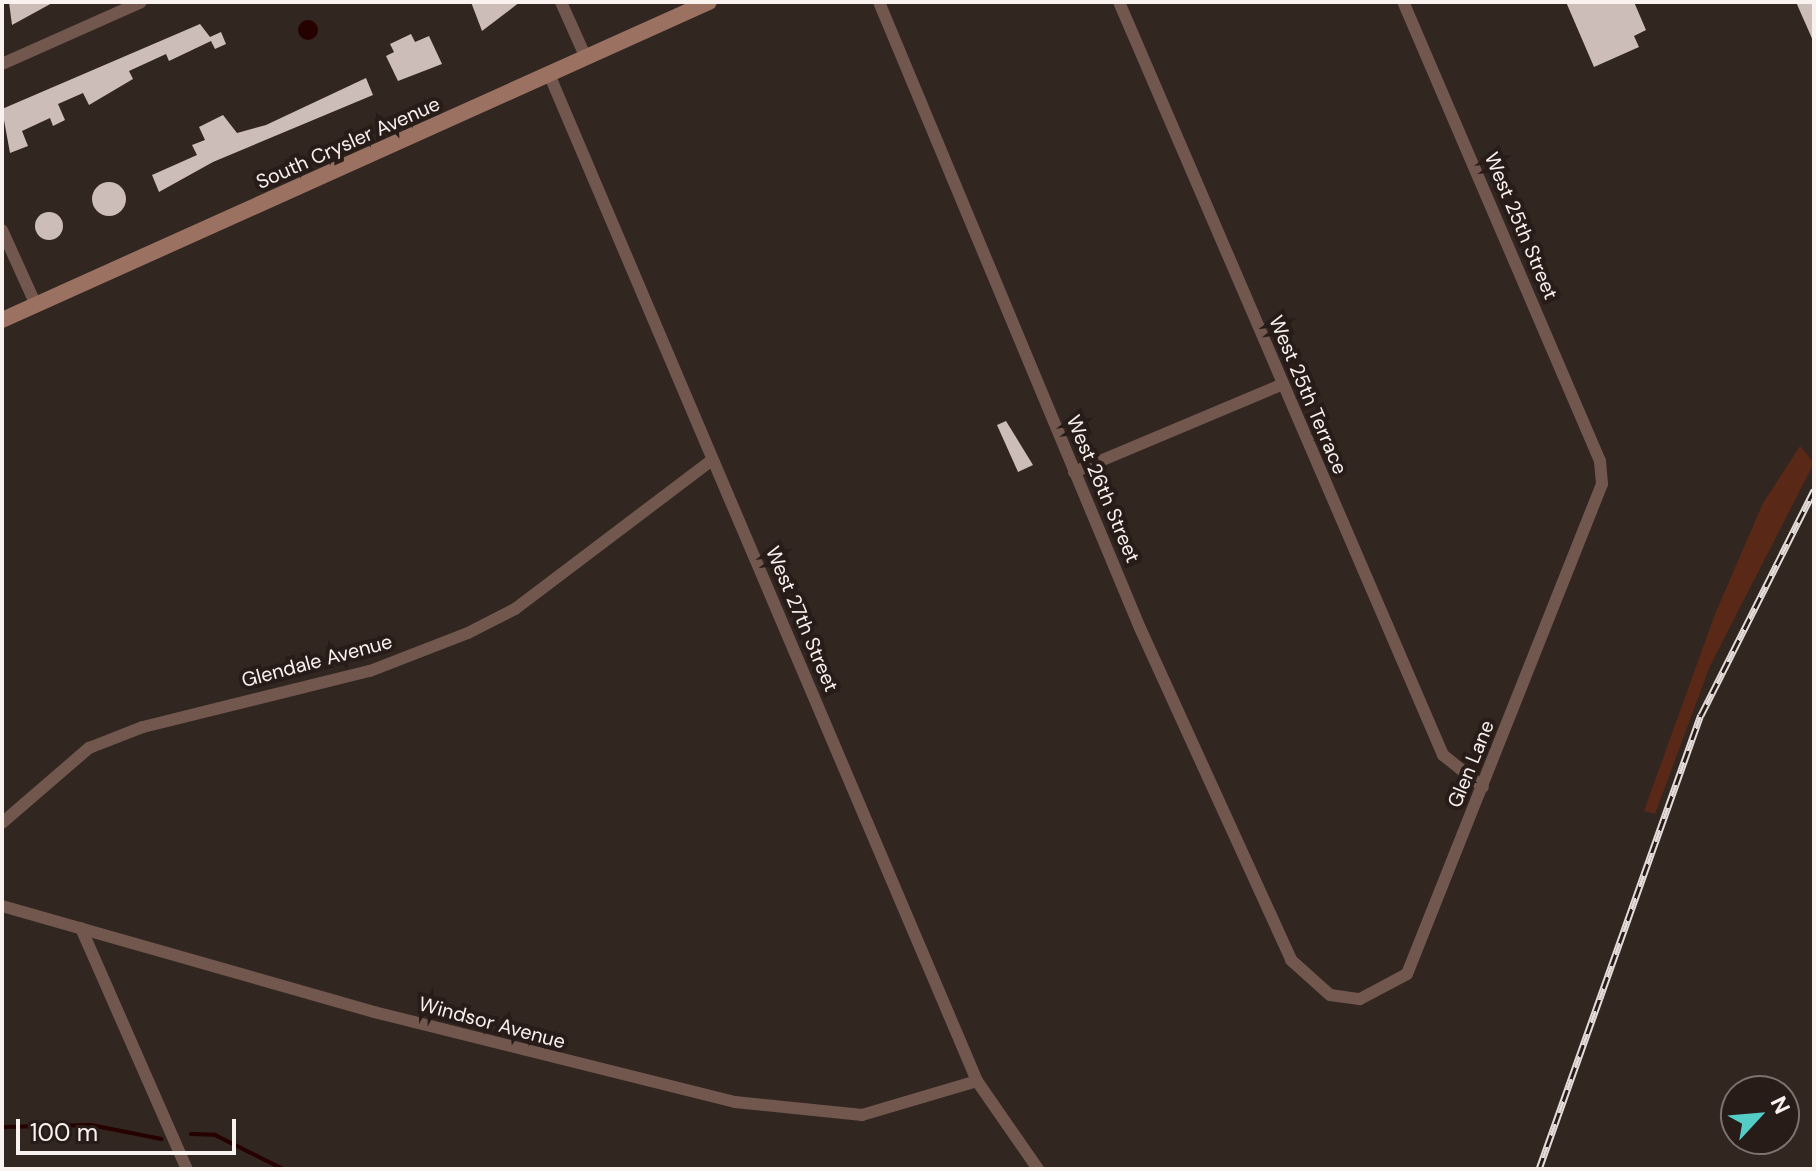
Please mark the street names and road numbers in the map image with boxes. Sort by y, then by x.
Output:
street label: South Crysler Avenue [252,92,444,194]
street label: West 25th Street [1479,149,1563,303]
street label: West 25th Terrace [1264,312,1352,478]
street label: West 26th Street [1061,412,1145,566]
street label: West 27th Street [761,543,843,695]
street label: Glendale Avenue [239,629,395,693]
street label: Glen Lane [1443,717,1499,811]
street label: Windsor Avenue [416,992,568,1054]

